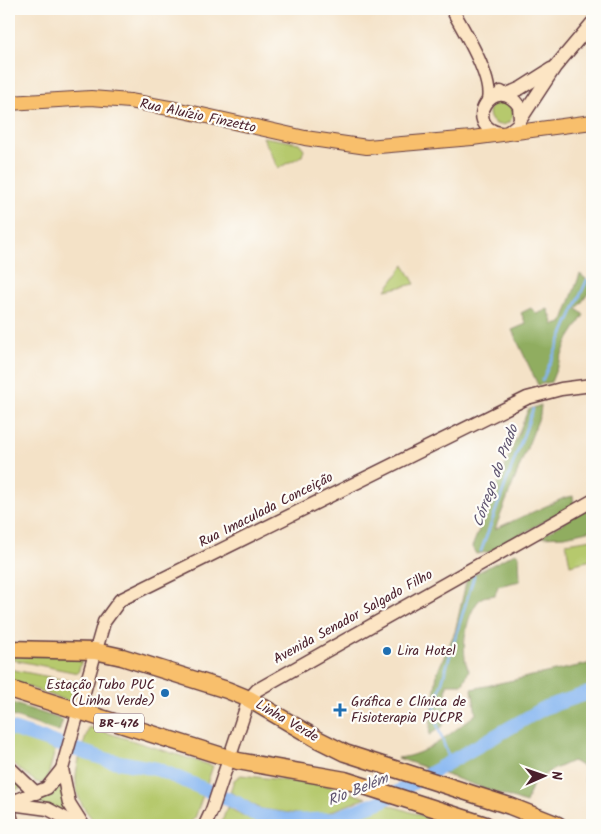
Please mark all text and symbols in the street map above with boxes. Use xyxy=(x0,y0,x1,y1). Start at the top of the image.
street label: Rua Aluízio Finzetto xyxy=(138,93,258,139)
water label: Córrego do Prado xyxy=(466,420,526,530)
street label: Rua Imaculada Conceição xyxy=(195,466,337,554)
street label: Avenida Senador Salgado Filho xyxy=(269,564,437,670)
place label: Lira Hotel xyxy=(397,640,456,662)
marker: Lira Hotel xyxy=(381,645,393,657)
place label: Estação Tubo PUC (Linha Verde) xyxy=(46,674,155,712)
marker: Estação Tubo PUC (Linha Verde) xyxy=(159,687,171,699)
place label: Gráfica e Clínica de Fisioterapia PUCPR xyxy=(351,691,467,729)
street label: Linha Verde xyxy=(251,694,323,748)
marker: Gráfica e Clínica de Fisioterapia PUCPR xyxy=(333,703,347,717)
road number: BR-476 xyxy=(94,714,144,732)
north arrow xyxy=(518,752,568,802)
water label: Rio Belém xyxy=(324,767,393,813)
text: N xyxy=(545,771,567,781)

